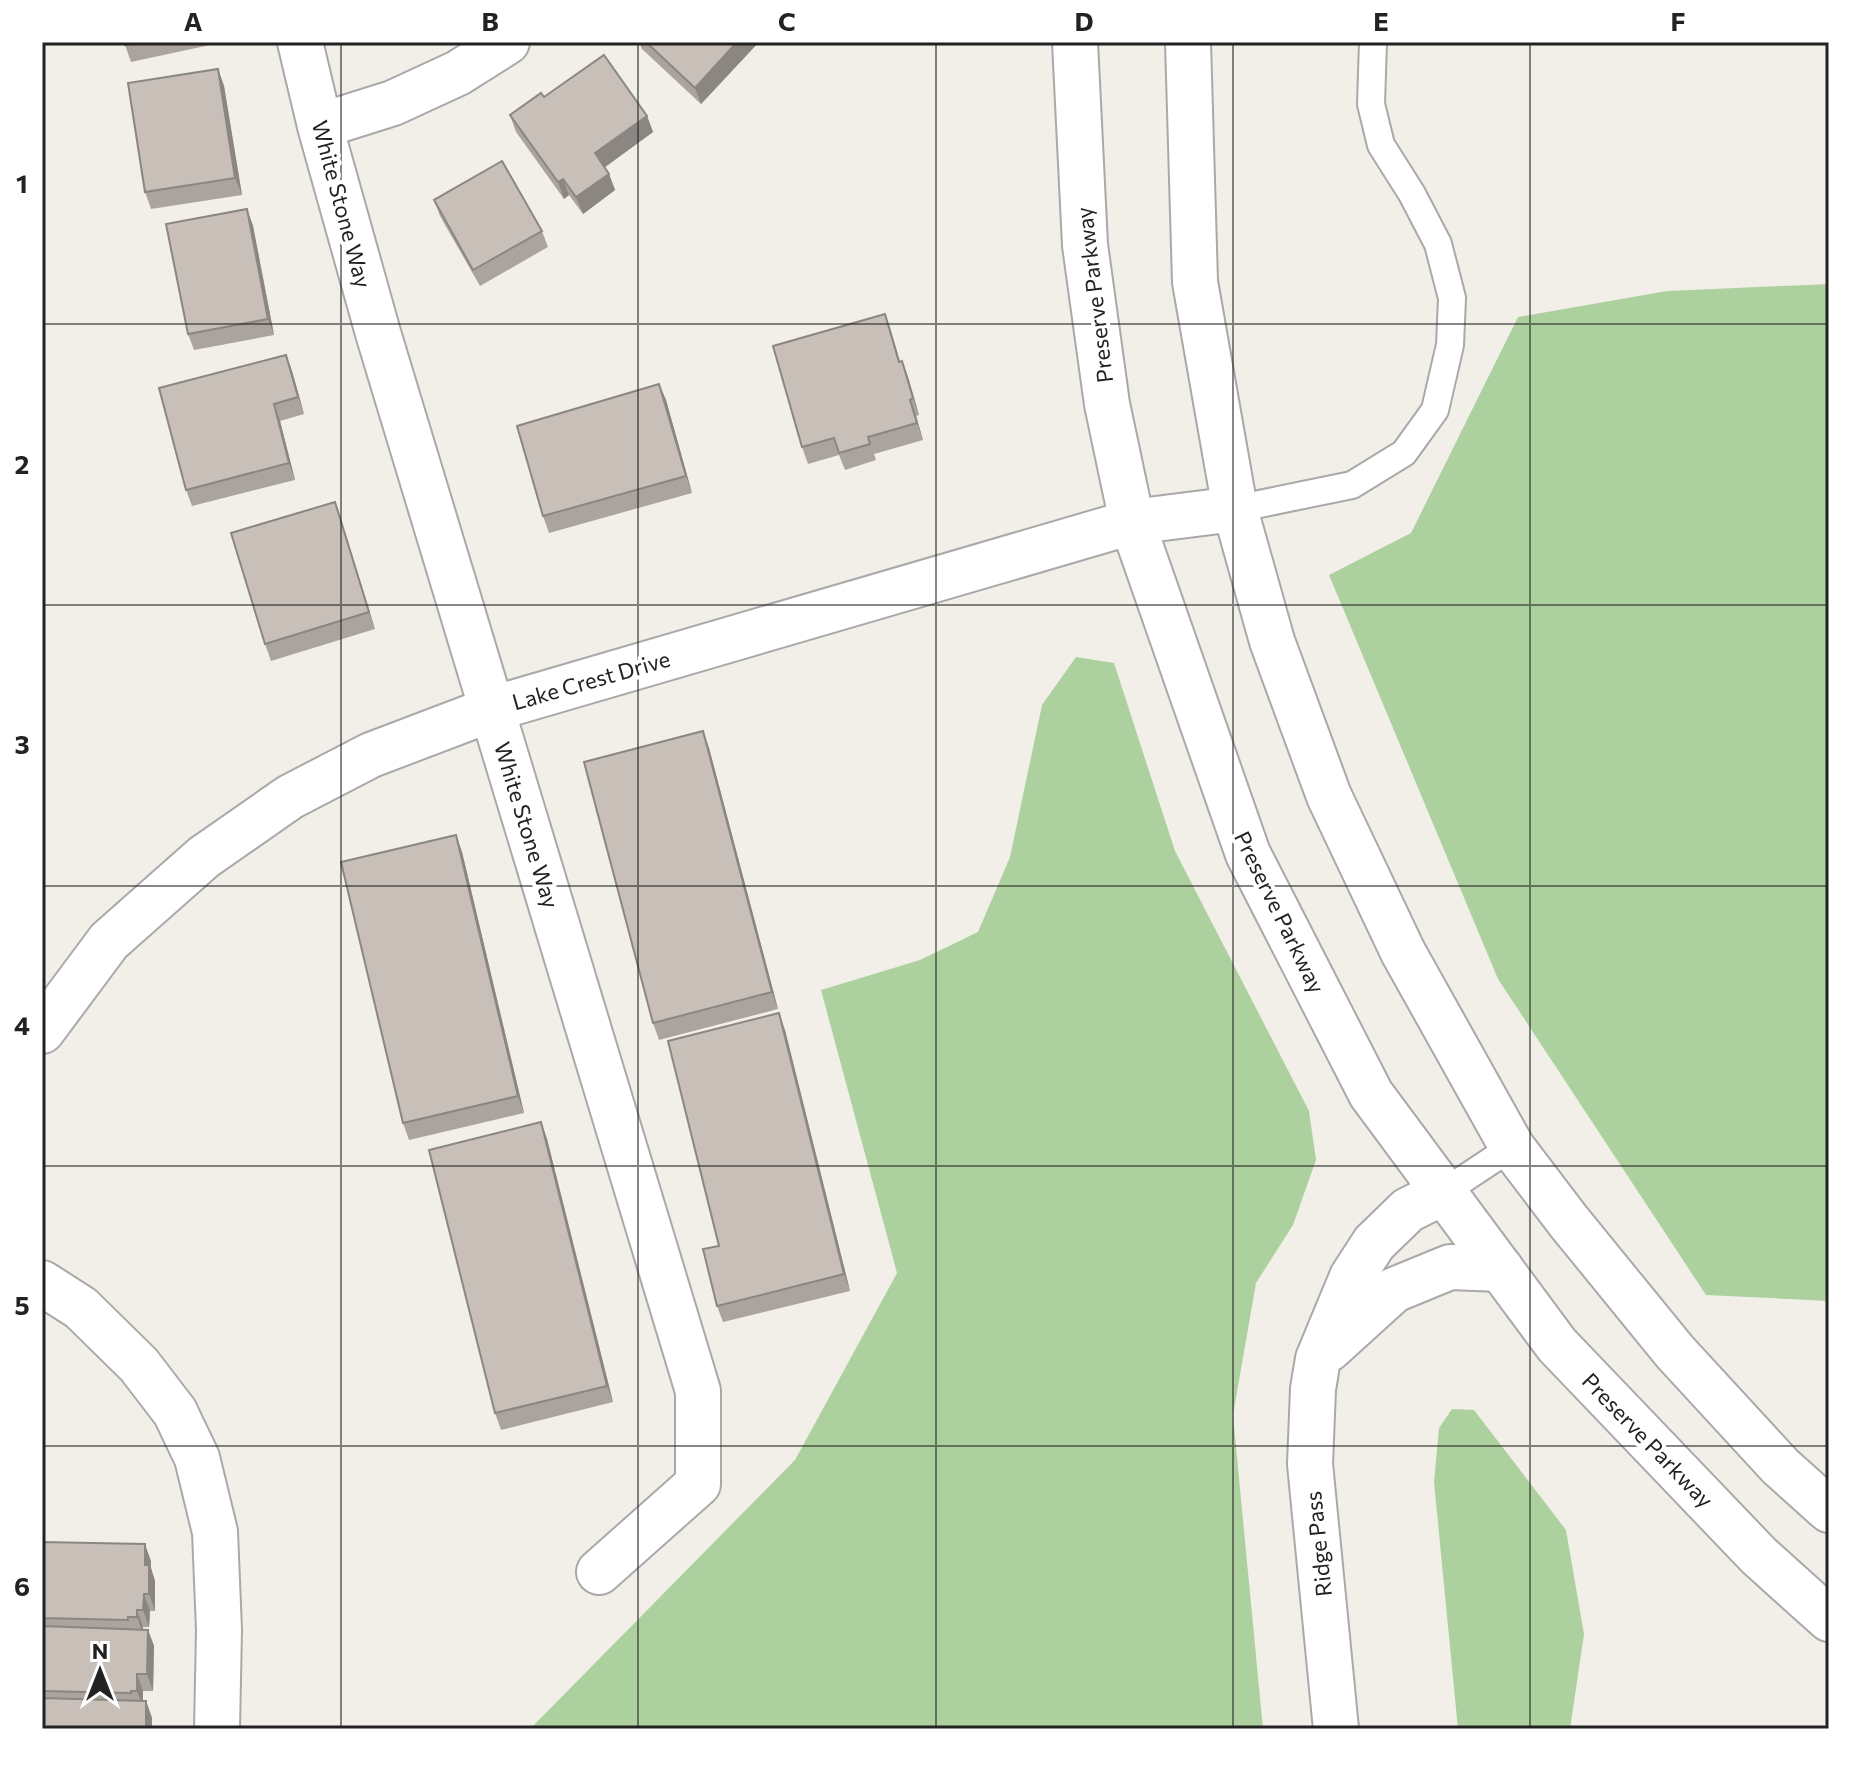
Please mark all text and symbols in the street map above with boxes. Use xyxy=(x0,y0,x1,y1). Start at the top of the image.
text: A xyxy=(184,5,203,36)
text: B xyxy=(481,5,499,36)
text: C xyxy=(778,5,796,36)
text: D xyxy=(1074,5,1094,36)
text: E xyxy=(1373,5,1389,36)
text: F xyxy=(1670,5,1686,36)
street label: White Stone Way xyxy=(307,117,377,291)
text: 1 xyxy=(16,167,28,198)
street label: Preserve Parkway xyxy=(1070,206,1118,384)
text: 2 xyxy=(15,448,29,479)
street label: Lake Crest Drive xyxy=(509,645,673,715)
text: 3 xyxy=(14,728,30,759)
street label: White Stone Way xyxy=(489,739,565,911)
street label: Preserve Parkway xyxy=(1229,827,1331,997)
text: 4 xyxy=(14,1009,30,1040)
text: 5 xyxy=(14,1289,30,1320)
street label: Preserve Parkway xyxy=(1577,1367,1719,1513)
street label: Ridge Pass xyxy=(1299,1490,1337,1598)
text: 6 xyxy=(14,1570,30,1601)
north arrow xyxy=(60,1631,140,1711)
text: N xyxy=(92,1637,108,1664)

